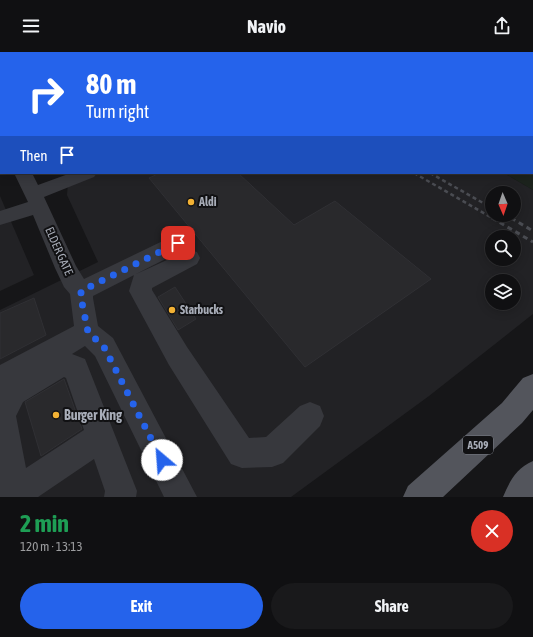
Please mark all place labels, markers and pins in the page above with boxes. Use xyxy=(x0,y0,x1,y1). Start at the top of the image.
place label: Aldi xyxy=(198,195,217,209)
marker: Aldi xyxy=(186,197,196,207)
pin xyxy=(161,226,195,260)
place label: Starbucks xyxy=(180,303,224,317)
marker: Starbucks xyxy=(167,305,177,315)
place label: Burger King xyxy=(64,407,123,423)
marker: Burger King xyxy=(51,410,61,420)

